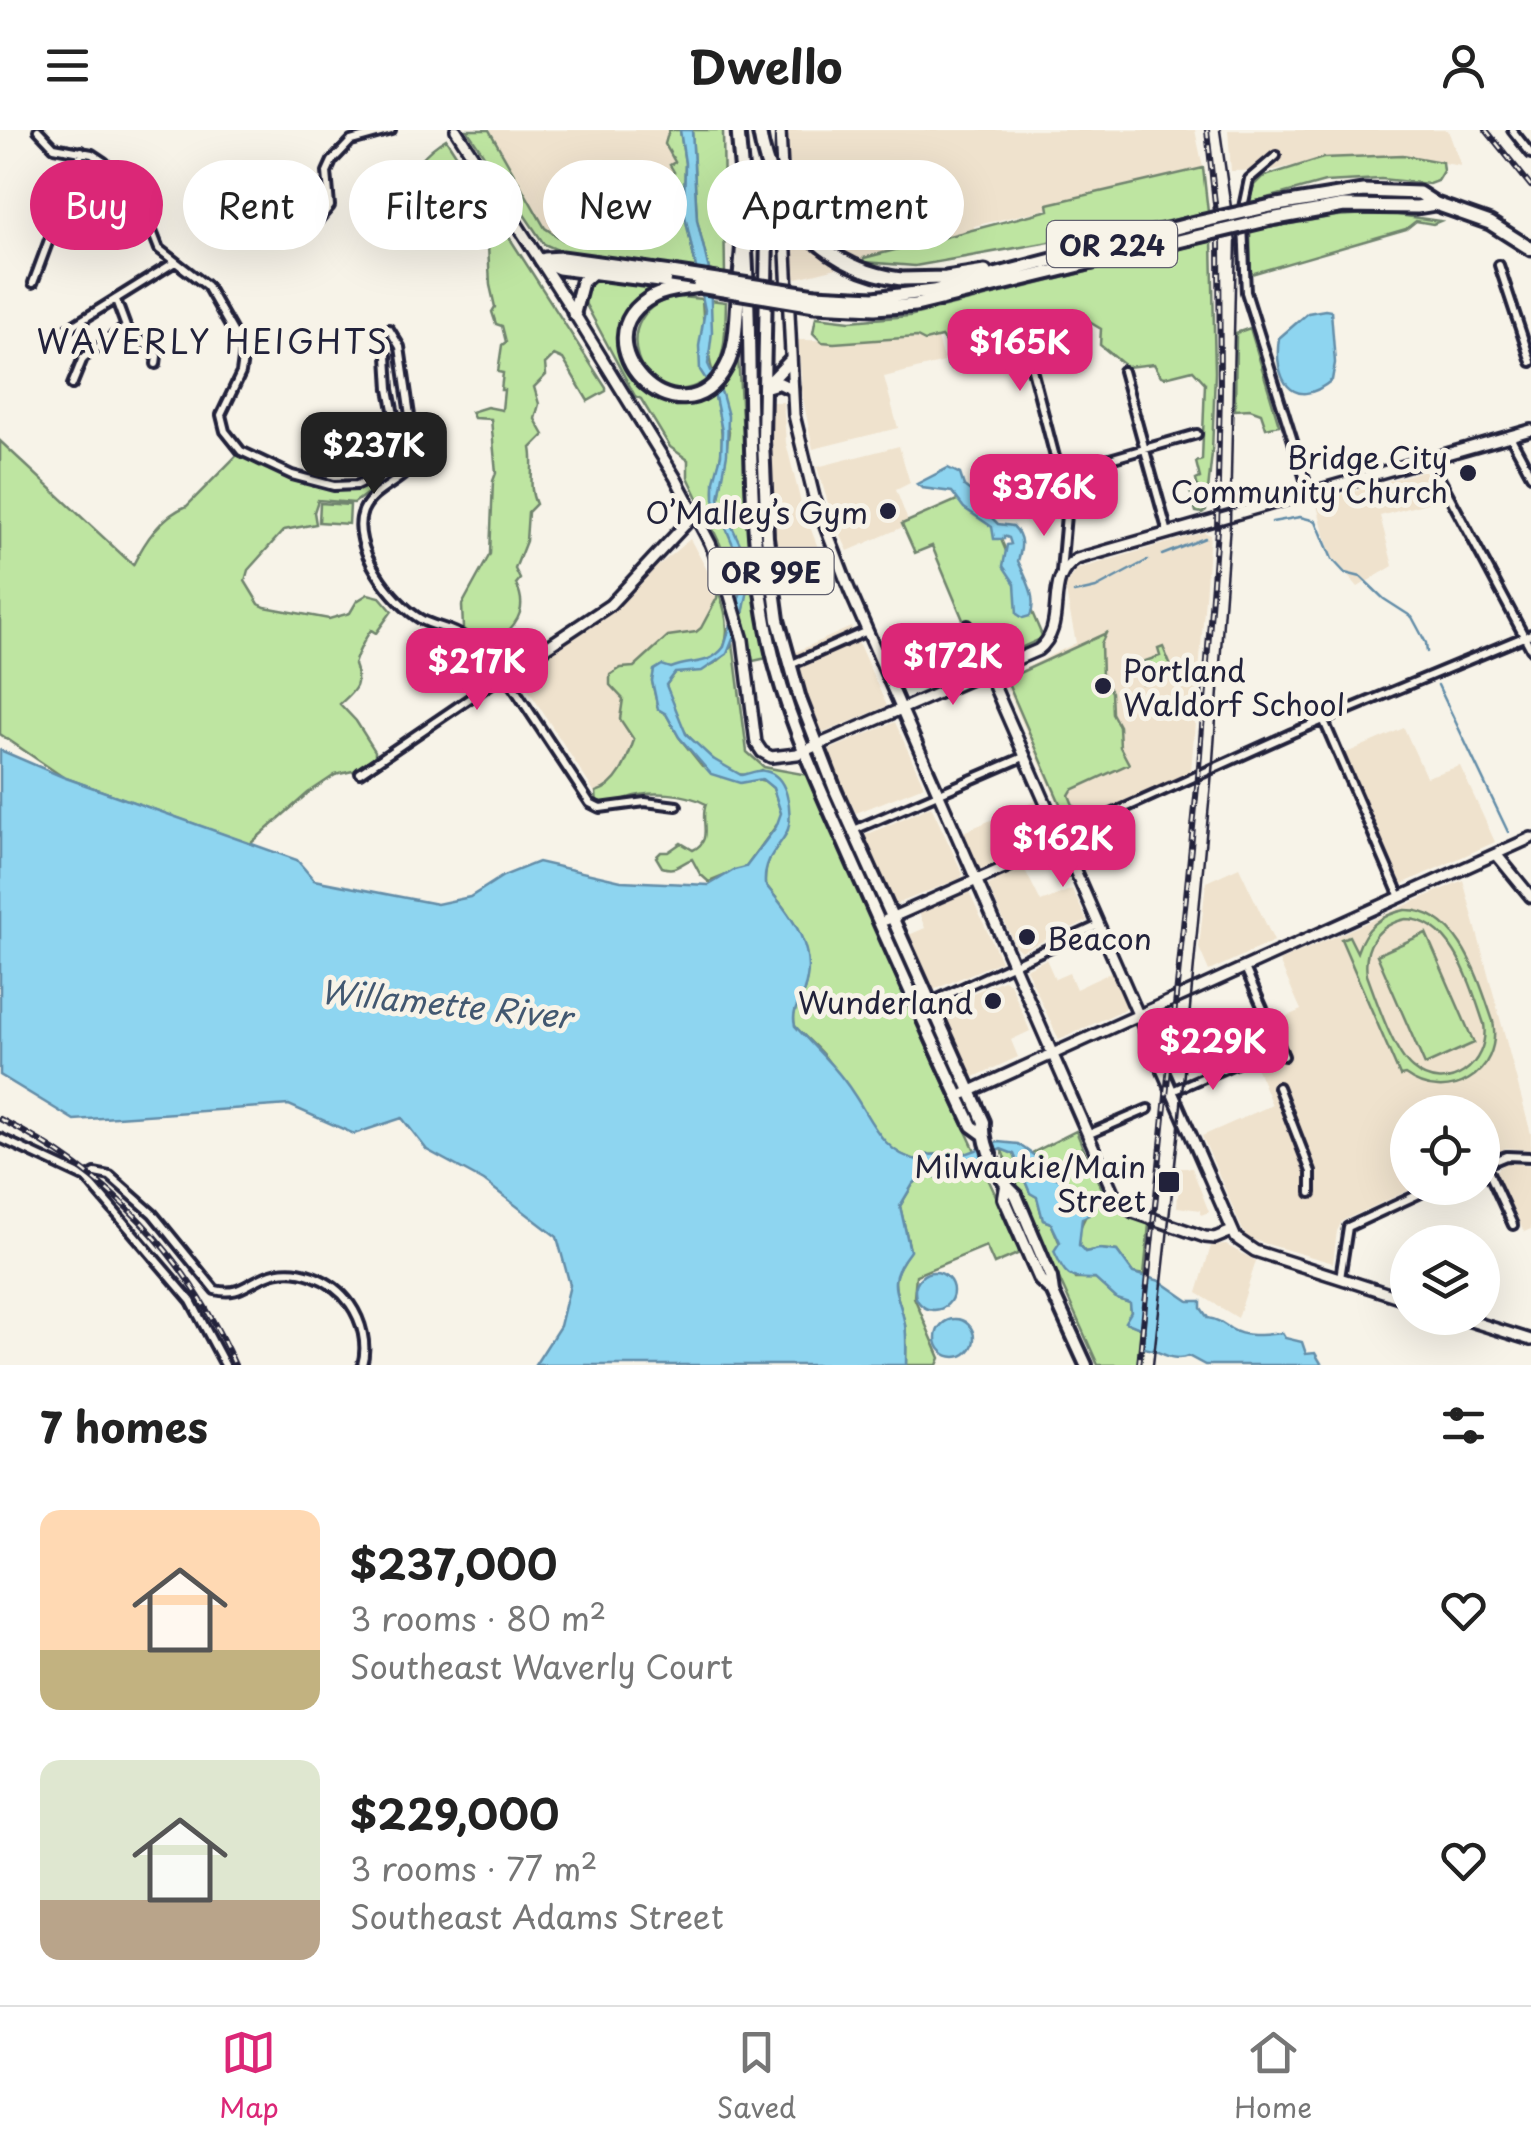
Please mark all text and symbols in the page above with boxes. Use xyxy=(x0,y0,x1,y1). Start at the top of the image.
text: Dwello xyxy=(689,31,842,99)
icon: menu xyxy=(40,38,95,93)
icon: person xyxy=(1436,38,1491,93)
chip: Buy xyxy=(30,160,163,250)
chip: Rent xyxy=(183,160,329,250)
chip: Filters xyxy=(349,160,523,250)
chip: New xyxy=(543,160,687,250)
chip: Apartment xyxy=(707,160,964,250)
road number: OR 224 xyxy=(1047,221,1177,267)
pin: $165K xyxy=(950,309,1090,394)
district label: WAVERLY HEIGHTS xyxy=(37,317,389,365)
text: $165K xyxy=(970,317,1070,365)
pin: $237K xyxy=(304,412,444,497)
text: $237K xyxy=(323,420,425,468)
place label: Bridge City Community Church xyxy=(1170,434,1448,513)
pin: $376K xyxy=(974,454,1114,539)
text: $376K xyxy=(992,462,1096,510)
marker: Bridge City Community Church xyxy=(1457,462,1479,484)
place label: O’Malley’s Gym xyxy=(645,489,868,534)
marker: O’Malley’s Gym xyxy=(877,500,899,522)
road number: OR 99E xyxy=(708,548,834,594)
pin: $172K xyxy=(883,623,1023,708)
pin: $217K xyxy=(407,628,547,713)
text: $172K xyxy=(903,631,1003,679)
text: $217K xyxy=(428,636,526,684)
place label: Portland Waldorf School xyxy=(1123,647,1345,726)
marker: Portland Waldorf School xyxy=(1092,675,1114,697)
pin: $162K xyxy=(993,805,1133,890)
text: $162K xyxy=(1012,813,1114,861)
place label: Beacon xyxy=(1047,915,1152,960)
marker: Beacon xyxy=(1016,926,1038,948)
water label: Willamette River xyxy=(318,966,579,1041)
place label: Wunderland xyxy=(798,979,973,1024)
marker: Wunderland xyxy=(982,990,1004,1012)
pin: $229K xyxy=(1143,1008,1283,1093)
text: $229K xyxy=(1160,1016,1266,1064)
map controls xyxy=(1390,1095,1500,1335)
button: locate xyxy=(1390,1095,1500,1205)
place label: Milwaukie/Main Street xyxy=(914,1143,1146,1222)
marker: Milwaukie/Main Street xyxy=(1156,1169,1182,1195)
button: layers xyxy=(1390,1225,1500,1335)
text: 7 homes xyxy=(40,1394,208,1457)
icon: filters xyxy=(1436,1398,1491,1453)
text: $237,000 xyxy=(350,1531,557,1594)
icon: home xyxy=(120,1550,240,1670)
icon: heart xyxy=(1436,1583,1491,1638)
text: 3 rooms · 80 m² xyxy=(350,1594,606,1642)
text: Southeast Waverly Court xyxy=(350,1642,733,1690)
text: $229,000 xyxy=(350,1781,559,1844)
icon: home xyxy=(120,1800,240,1920)
icon: heart xyxy=(1436,1833,1491,1888)
text: 3 rooms · 77 m² xyxy=(350,1844,598,1892)
text: Southeast Adams Street xyxy=(350,1892,724,1940)
tab: Map xyxy=(219,2025,279,2128)
tab: Saved xyxy=(717,2025,796,2128)
tab: Home xyxy=(1234,2025,1312,2128)

